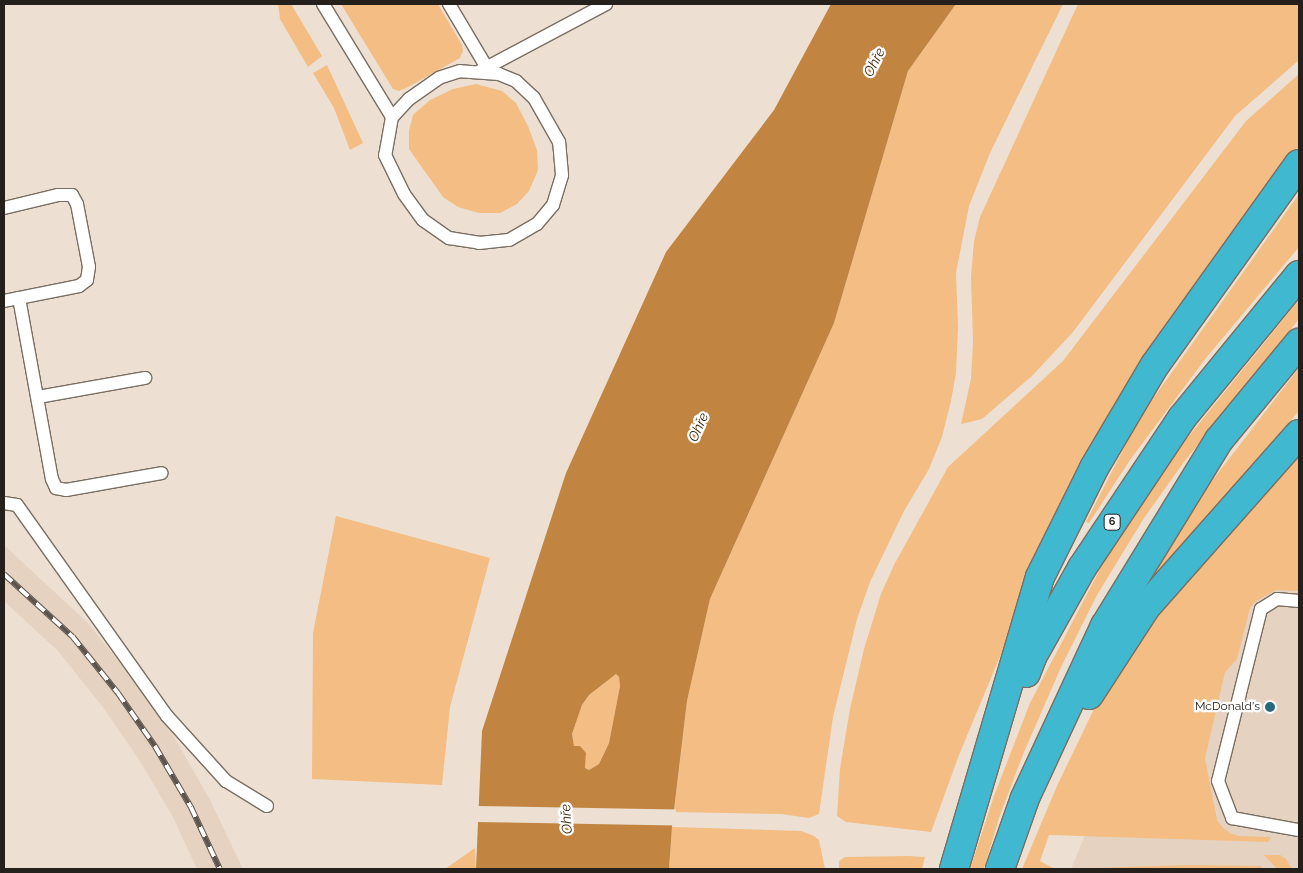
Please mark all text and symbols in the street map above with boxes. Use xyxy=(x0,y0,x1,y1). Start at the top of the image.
water label: Ohře xyxy=(860,45,888,79)
water label: Ohře xyxy=(684,410,712,444)
road number: 6 xyxy=(1103,514,1121,530)
place label: McDonald's xyxy=(1195,700,1260,714)
marker: McDonald's xyxy=(1264,701,1276,713)
water label: Ohře xyxy=(557,803,575,835)

